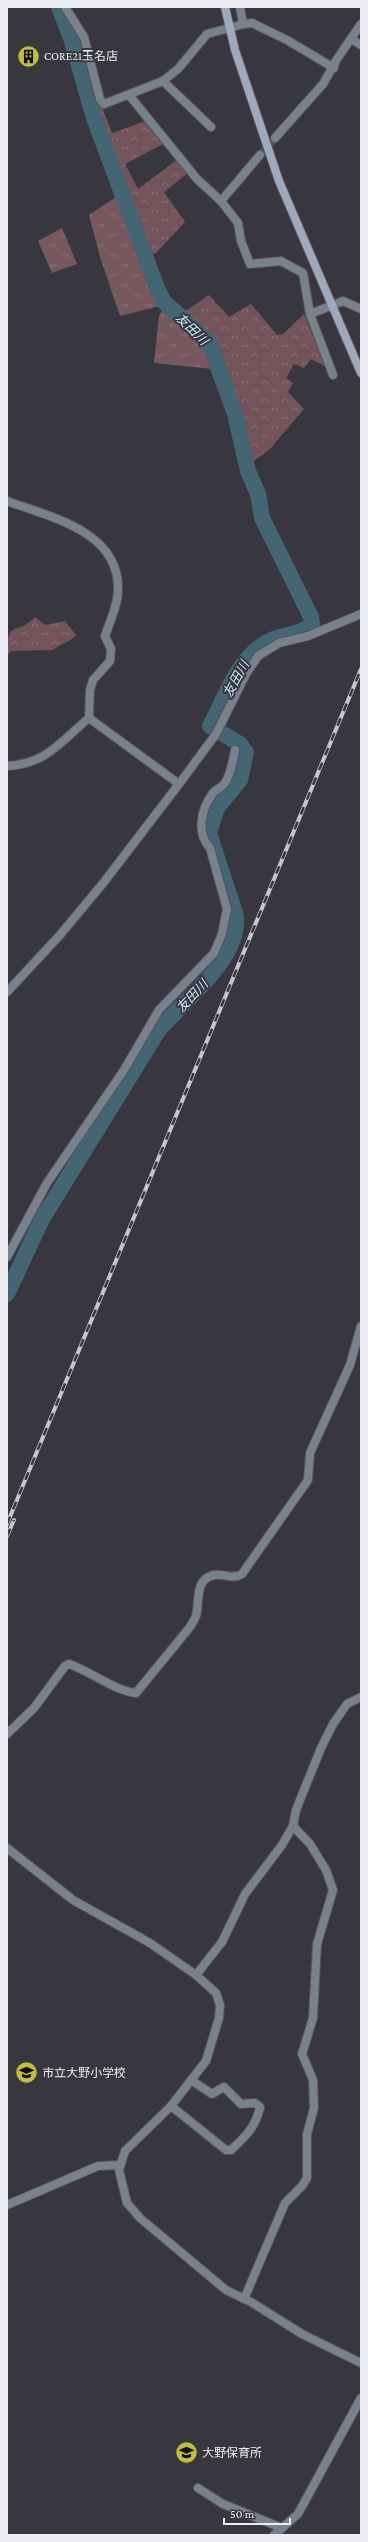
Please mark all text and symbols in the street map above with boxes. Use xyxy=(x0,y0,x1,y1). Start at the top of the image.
building icon: CORE21玉名店 xyxy=(15,43,41,69)
place label: CORE21玉名店 xyxy=(44,49,118,63)
water label: 友田川 xyxy=(173,310,213,350)
water label: 友田川 xyxy=(220,657,253,700)
water label: 友田川 xyxy=(173,975,212,1015)
school or university icon: 市立大野小学校 xyxy=(14,2060,40,2086)
place label: 市立大野小学校 xyxy=(42,2066,126,2080)
school or university icon: 大野保育所 xyxy=(173,2440,199,2466)
place label: 大野保育所 xyxy=(202,2446,262,2460)
scale bar xyxy=(224,2500,290,2526)
text: 50 m xyxy=(230,2507,255,2521)

